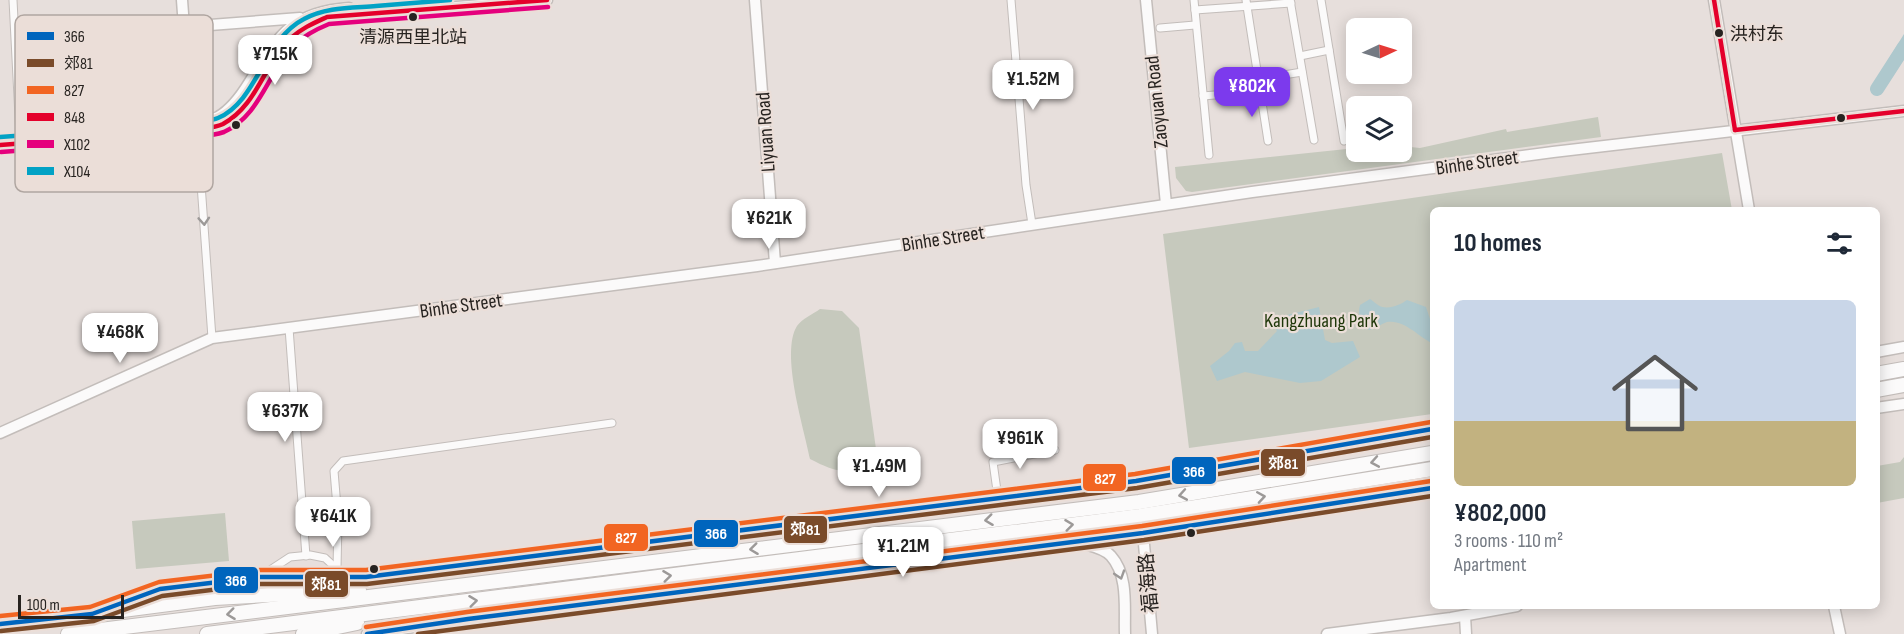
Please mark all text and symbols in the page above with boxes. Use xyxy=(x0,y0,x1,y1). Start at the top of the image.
marker: 清源西里北站 xyxy=(407,11,419,23)
legend xyxy=(15,15,213,192)
north arrow xyxy=(1346,18,1412,84)
map controls xyxy=(1346,18,1412,162)
place label: 洪村东 xyxy=(1730,24,1784,45)
place label: 清源西里北站 xyxy=(359,27,467,48)
marker: 洪村东 xyxy=(1713,27,1725,39)
text: 366 xyxy=(64,28,85,47)
pin: ¥715K xyxy=(233,35,317,86)
text: ¥715K xyxy=(252,42,298,66)
text: 郊81 xyxy=(64,55,93,74)
street label: Zaoyuan Road xyxy=(1140,55,1174,149)
pin: ¥1.52M xyxy=(984,60,1082,111)
text: ¥1.52M xyxy=(1006,67,1060,91)
pin: ¥802K xyxy=(1210,67,1294,118)
text: ¥802K xyxy=(1228,74,1276,98)
text: 827 xyxy=(64,82,85,101)
street label: Liyuan Road xyxy=(751,91,781,173)
button: layers xyxy=(1346,96,1412,162)
text: 848 xyxy=(64,109,85,128)
unlabelled marker xyxy=(1835,112,1847,124)
unlabelled marker xyxy=(230,119,242,131)
text: X102 xyxy=(63,136,90,155)
street label: Binhe Street xyxy=(1434,145,1520,181)
text: X104 xyxy=(63,163,90,182)
pin: ¥621K xyxy=(727,199,811,250)
text: ¥621K xyxy=(746,206,792,230)
one-way arrow xyxy=(197,217,210,226)
street label: Binhe Street xyxy=(900,221,986,257)
icon: filters xyxy=(1823,227,1856,260)
text: 10 homes xyxy=(1454,228,1542,259)
street label: Binhe Street xyxy=(418,288,504,324)
park label: Kangzhuang Park xyxy=(1264,309,1378,333)
pin: ¥468K xyxy=(78,313,162,364)
text: ¥468K xyxy=(96,320,144,344)
icon: home xyxy=(1601,339,1709,447)
pin: ¥637K xyxy=(243,392,327,443)
text: ¥637K xyxy=(261,399,309,423)
pin: ¥961K xyxy=(978,419,1062,470)
text: ¥961K xyxy=(996,426,1044,450)
pin: ¥1.49M xyxy=(830,447,928,498)
line badge: 郊81 xyxy=(1260,448,1306,477)
text: ¥1.49M xyxy=(852,454,906,478)
text: 郊81 xyxy=(1268,455,1299,474)
line badge: 366 xyxy=(1171,456,1217,485)
one-way arrow xyxy=(1370,456,1379,468)
line badge: 827 xyxy=(1082,463,1127,492)
text: 366 xyxy=(1183,463,1205,482)
text: 827 xyxy=(1094,470,1116,489)
one-way arrow xyxy=(1178,488,1187,500)
one-way arrow xyxy=(1257,491,1266,503)
pin: ¥641K xyxy=(291,497,375,548)
text: ¥802,000 xyxy=(1454,498,1546,529)
text: ¥641K xyxy=(309,504,357,528)
one-way arrow xyxy=(985,514,994,526)
line badge: 郊81 xyxy=(783,515,828,544)
line badge: 366 xyxy=(693,519,739,548)
one-way arrow xyxy=(1064,520,1073,532)
text: 郊81 xyxy=(790,521,821,540)
line badge: 827 xyxy=(603,523,649,552)
text: 366 xyxy=(705,525,727,544)
pin: ¥1.21M xyxy=(854,527,952,578)
unlabelled marker xyxy=(1185,527,1197,539)
text: 827 xyxy=(615,529,637,548)
text: 3 rooms · 110 m² xyxy=(1454,529,1563,553)
text: ¥1.21M xyxy=(877,534,929,558)
one-way arrow xyxy=(749,543,759,555)
street label: 福海路 xyxy=(1134,552,1164,614)
text: Apartment xyxy=(1454,553,1527,577)
unlabelled marker xyxy=(368,563,380,575)
line badge: 366 xyxy=(213,566,259,594)
line badge: 郊81 xyxy=(304,570,349,598)
one-way arrow xyxy=(1113,570,1125,580)
one-way arrow xyxy=(662,571,671,583)
text: 366 xyxy=(225,572,247,591)
text: 郊81 xyxy=(311,576,342,595)
scale bar xyxy=(18,592,124,620)
one-way arrow xyxy=(469,595,478,608)
text: 100 m xyxy=(27,596,60,615)
one-way arrow xyxy=(226,607,235,619)

